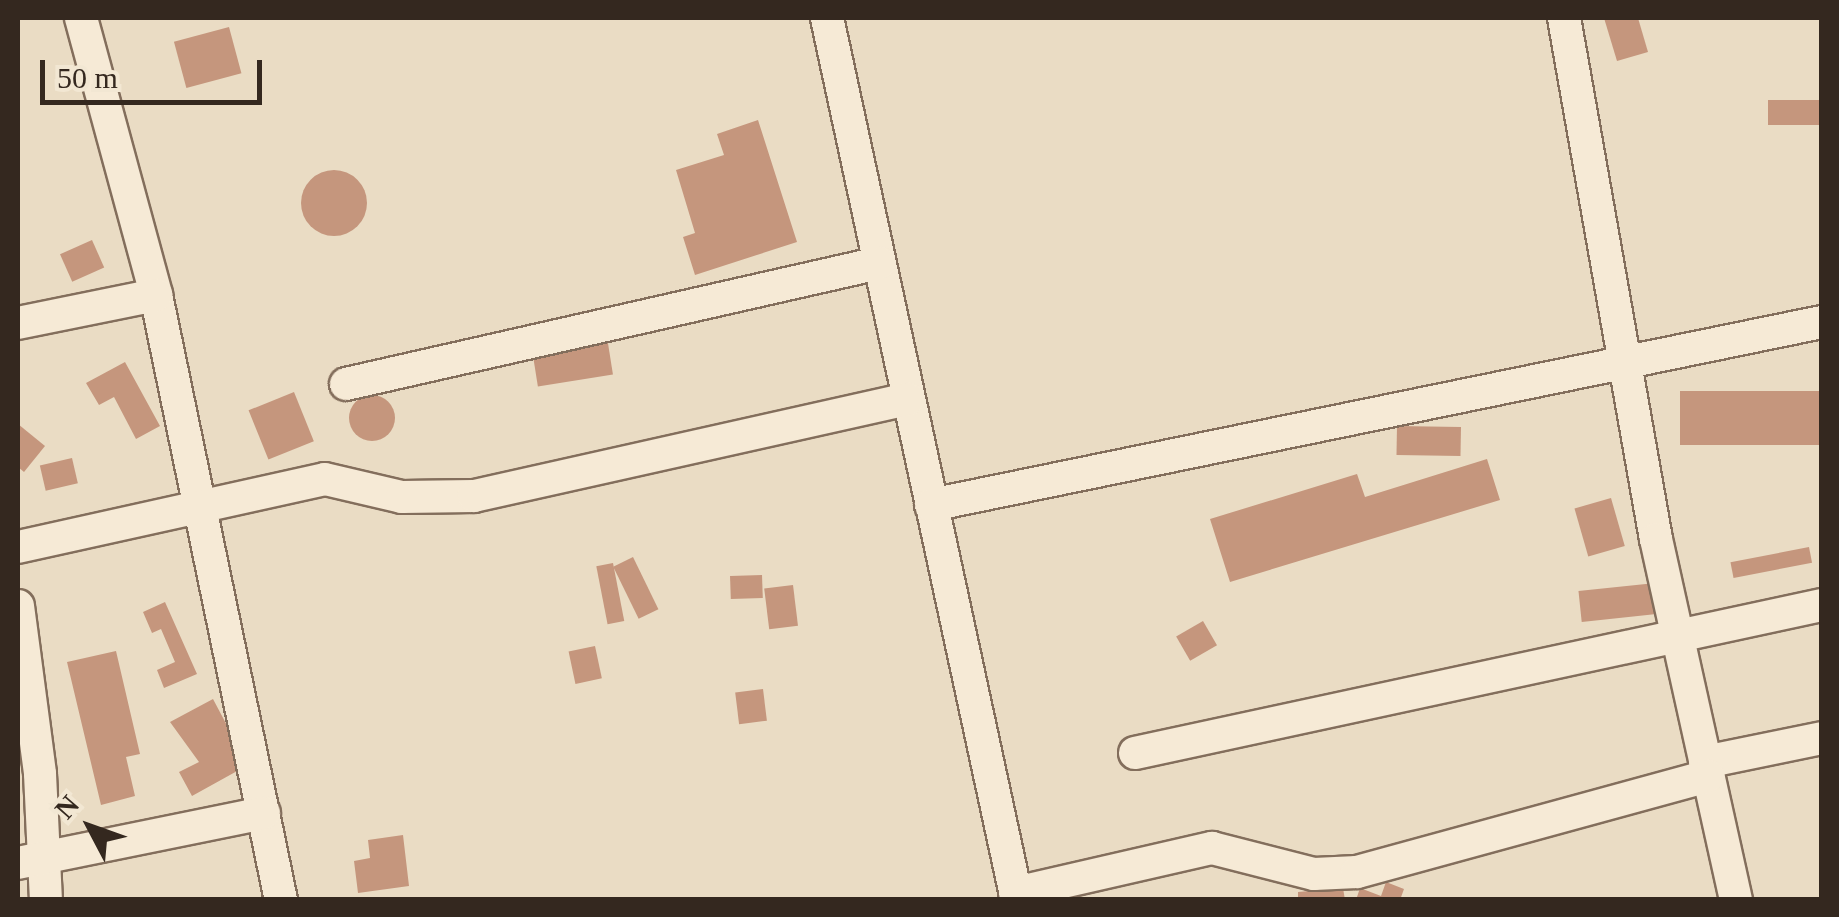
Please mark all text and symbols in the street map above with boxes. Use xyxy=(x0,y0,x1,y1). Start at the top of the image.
scale bar xyxy=(45,40,268,102)
text: 50 m xyxy=(57,61,118,94)
north arrow xyxy=(40,777,140,877)
text: N xyxy=(49,789,85,825)

